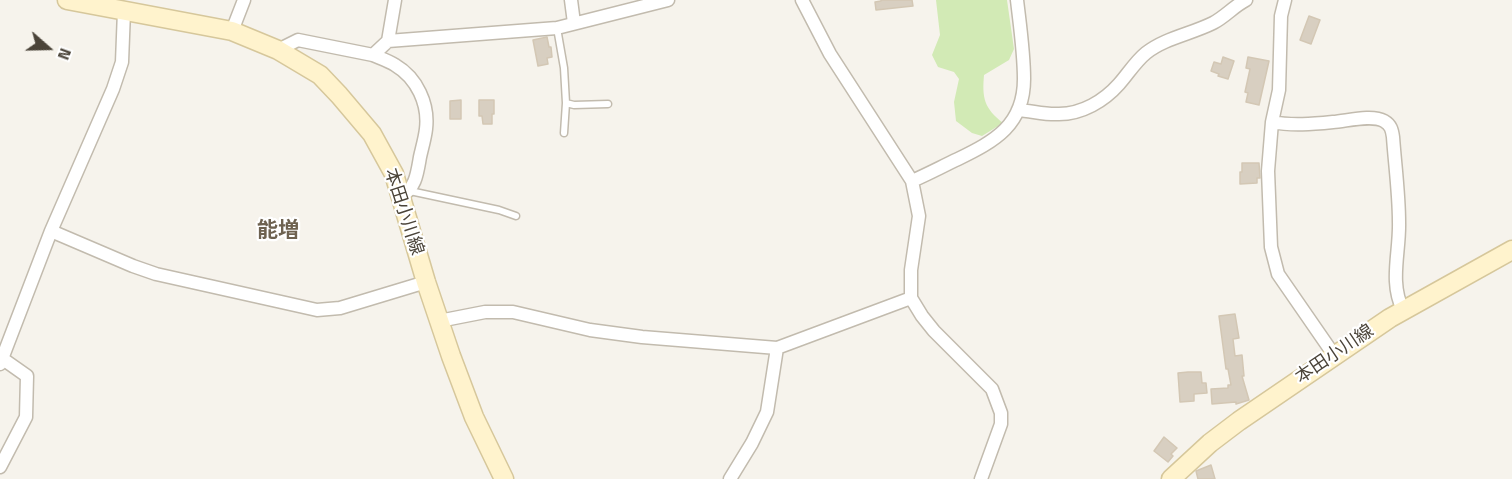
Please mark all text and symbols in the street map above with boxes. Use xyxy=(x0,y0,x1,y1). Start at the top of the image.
north arrow xyxy=(18,18,78,78)
text: N xyxy=(52,45,78,63)
street label: 本田小川線 xyxy=(379,166,427,258)
district label: 能増 xyxy=(257,219,299,245)
street label: 本田小川線 xyxy=(1292,321,1378,389)

